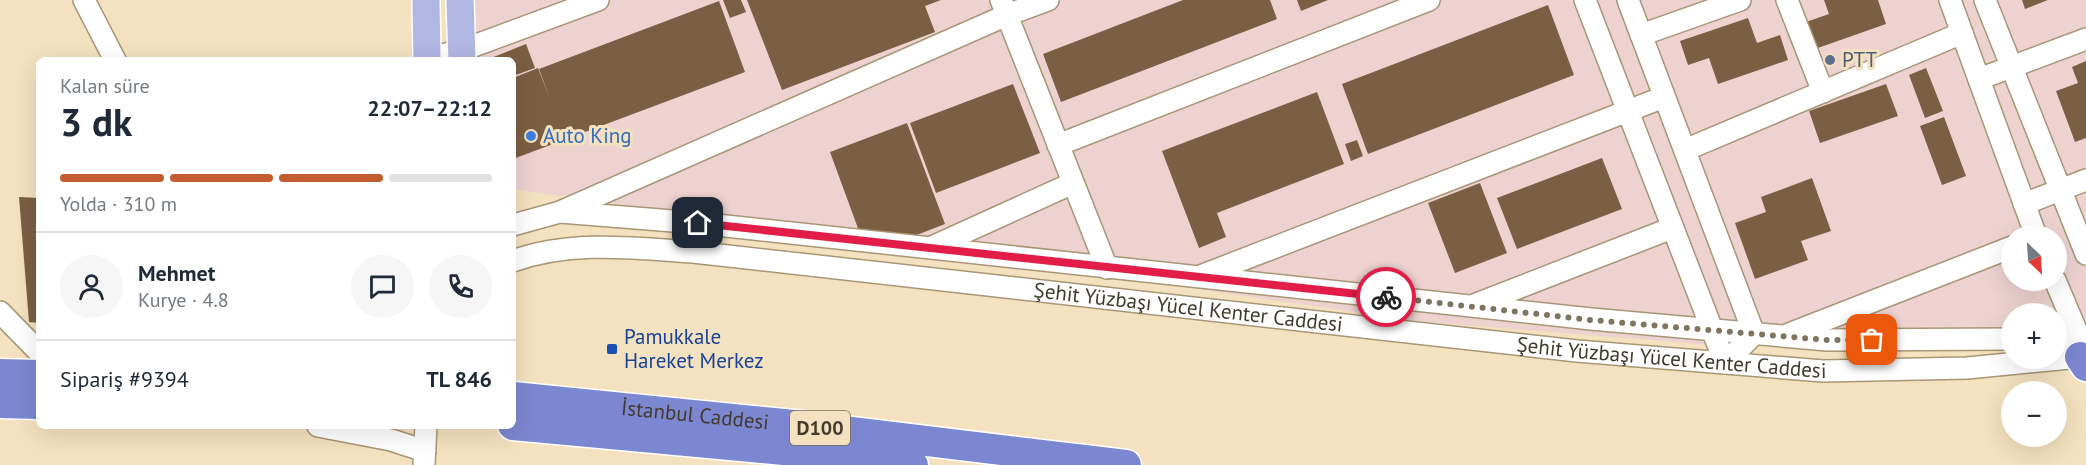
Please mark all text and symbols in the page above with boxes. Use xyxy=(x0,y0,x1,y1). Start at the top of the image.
place label: PTT xyxy=(1842,46,1877,73)
marker: PTT xyxy=(1823,53,1837,67)
text: Kalan süre xyxy=(60,73,150,99)
text: 22:07–22:12 xyxy=(367,94,492,122)
text: 3 dk xyxy=(60,96,132,147)
place label: Auto King xyxy=(543,122,632,149)
marker: Auto King xyxy=(524,129,538,143)
text: Yolda · 310 m xyxy=(60,191,177,217)
pin xyxy=(672,197,723,248)
icon: home xyxy=(681,206,714,239)
north arrow xyxy=(2001,225,2067,291)
map controls xyxy=(2001,225,2067,447)
button: person xyxy=(60,255,123,318)
button: chat xyxy=(351,255,414,318)
button: phone xyxy=(429,255,492,318)
text: Mehmet xyxy=(138,259,215,287)
courier xyxy=(1356,267,1416,327)
street label: Şehit Yüzbaşı Yücel Kenter Caddesi xyxy=(1032,276,1344,338)
icon: bike xyxy=(1370,281,1403,314)
text: Kurye · 4.8 xyxy=(138,287,229,313)
button: + xyxy=(2001,303,2067,369)
pin xyxy=(1846,314,1897,365)
place label: Pamukkale Hareket Merkez xyxy=(624,323,764,374)
icon: bag xyxy=(1855,323,1888,356)
street label: Şehit Yüzbaşı Yücel Kenter Caddesi xyxy=(1515,330,1827,384)
marker: Pamukkale Hareket Merkez xyxy=(605,342,619,356)
text: Sipariş #9394 xyxy=(60,365,189,393)
text: TL 846 xyxy=(426,365,492,393)
button: − xyxy=(2001,381,2067,447)
street label: İstanbul Caddesi xyxy=(620,394,770,435)
road number: D100 xyxy=(790,411,850,445)

